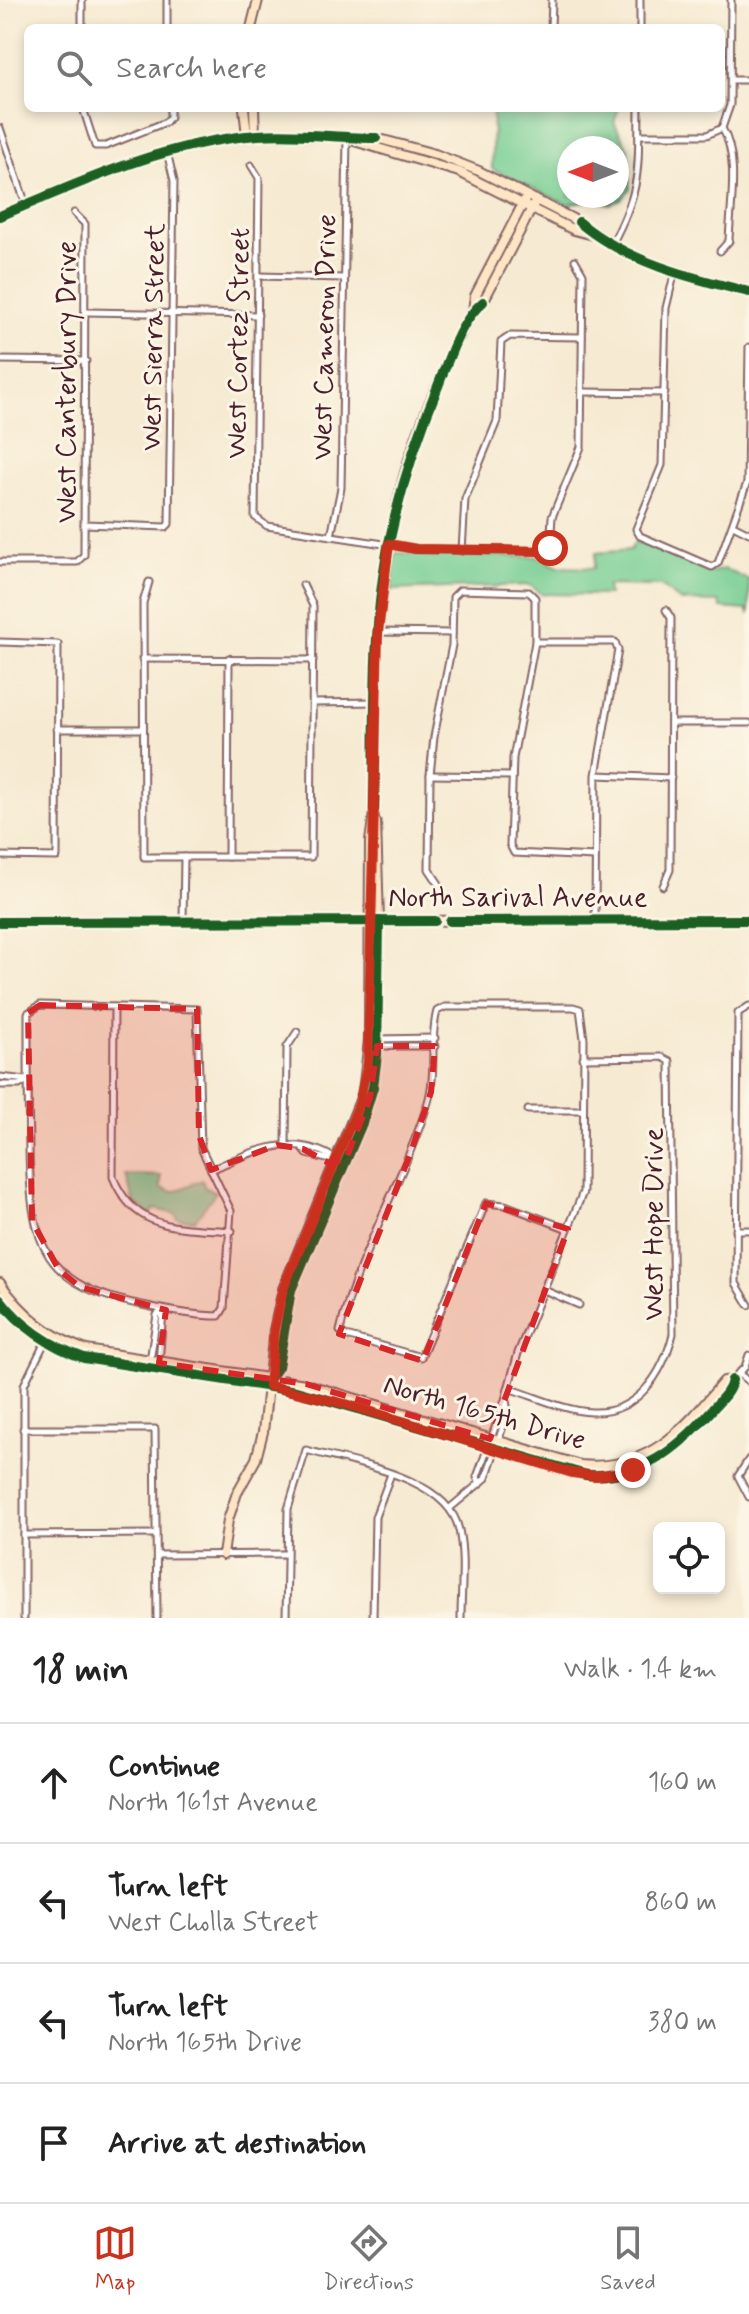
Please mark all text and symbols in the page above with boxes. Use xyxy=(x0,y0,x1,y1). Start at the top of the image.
search box xyxy=(24,24,725,112)
icon: search xyxy=(52,46,96,90)
text: Search here xyxy=(116,49,267,88)
north arrow xyxy=(557,136,629,208)
street label: West Cameron Drive xyxy=(305,214,346,461)
street label: West Sierra Street xyxy=(134,222,175,451)
street label: West Cortez Street xyxy=(219,227,260,459)
street label: West Canterbury Drive xyxy=(49,241,86,523)
route start xyxy=(532,530,568,566)
street label: North Sarival Avenue xyxy=(388,880,648,917)
street label: West Hope Drive xyxy=(636,1128,673,1320)
street label: North 165th Drive xyxy=(379,1367,590,1460)
route end xyxy=(615,1452,651,1488)
map controls xyxy=(653,1522,725,1594)
button: locate xyxy=(653,1522,725,1594)
text: 18 min xyxy=(32,1648,129,1693)
text: Walk · 1.4 km xyxy=(564,1653,717,1687)
text: Continue xyxy=(108,1747,220,1786)
icon: ahead xyxy=(32,1761,76,1805)
text: 160 m xyxy=(648,1766,717,1800)
text: North 161st Avenue xyxy=(108,1786,318,1820)
text: Turn left xyxy=(108,1867,228,1906)
icon: left xyxy=(32,1881,76,1925)
text: 860 m xyxy=(645,1886,717,1920)
text: West Cholla Street xyxy=(108,1906,319,1940)
text: Turn left xyxy=(108,1987,228,2026)
icon: left xyxy=(32,2001,76,2045)
text: 380 m xyxy=(648,2006,717,2040)
text: North 165th Drive xyxy=(108,2026,302,2060)
icon: arrive xyxy=(32,2121,76,2165)
text: Arrive at destination xyxy=(108,2124,366,2163)
tab: Map xyxy=(93,2221,137,2297)
tab: Directions xyxy=(323,2221,414,2297)
tab: Saved xyxy=(600,2221,656,2297)

